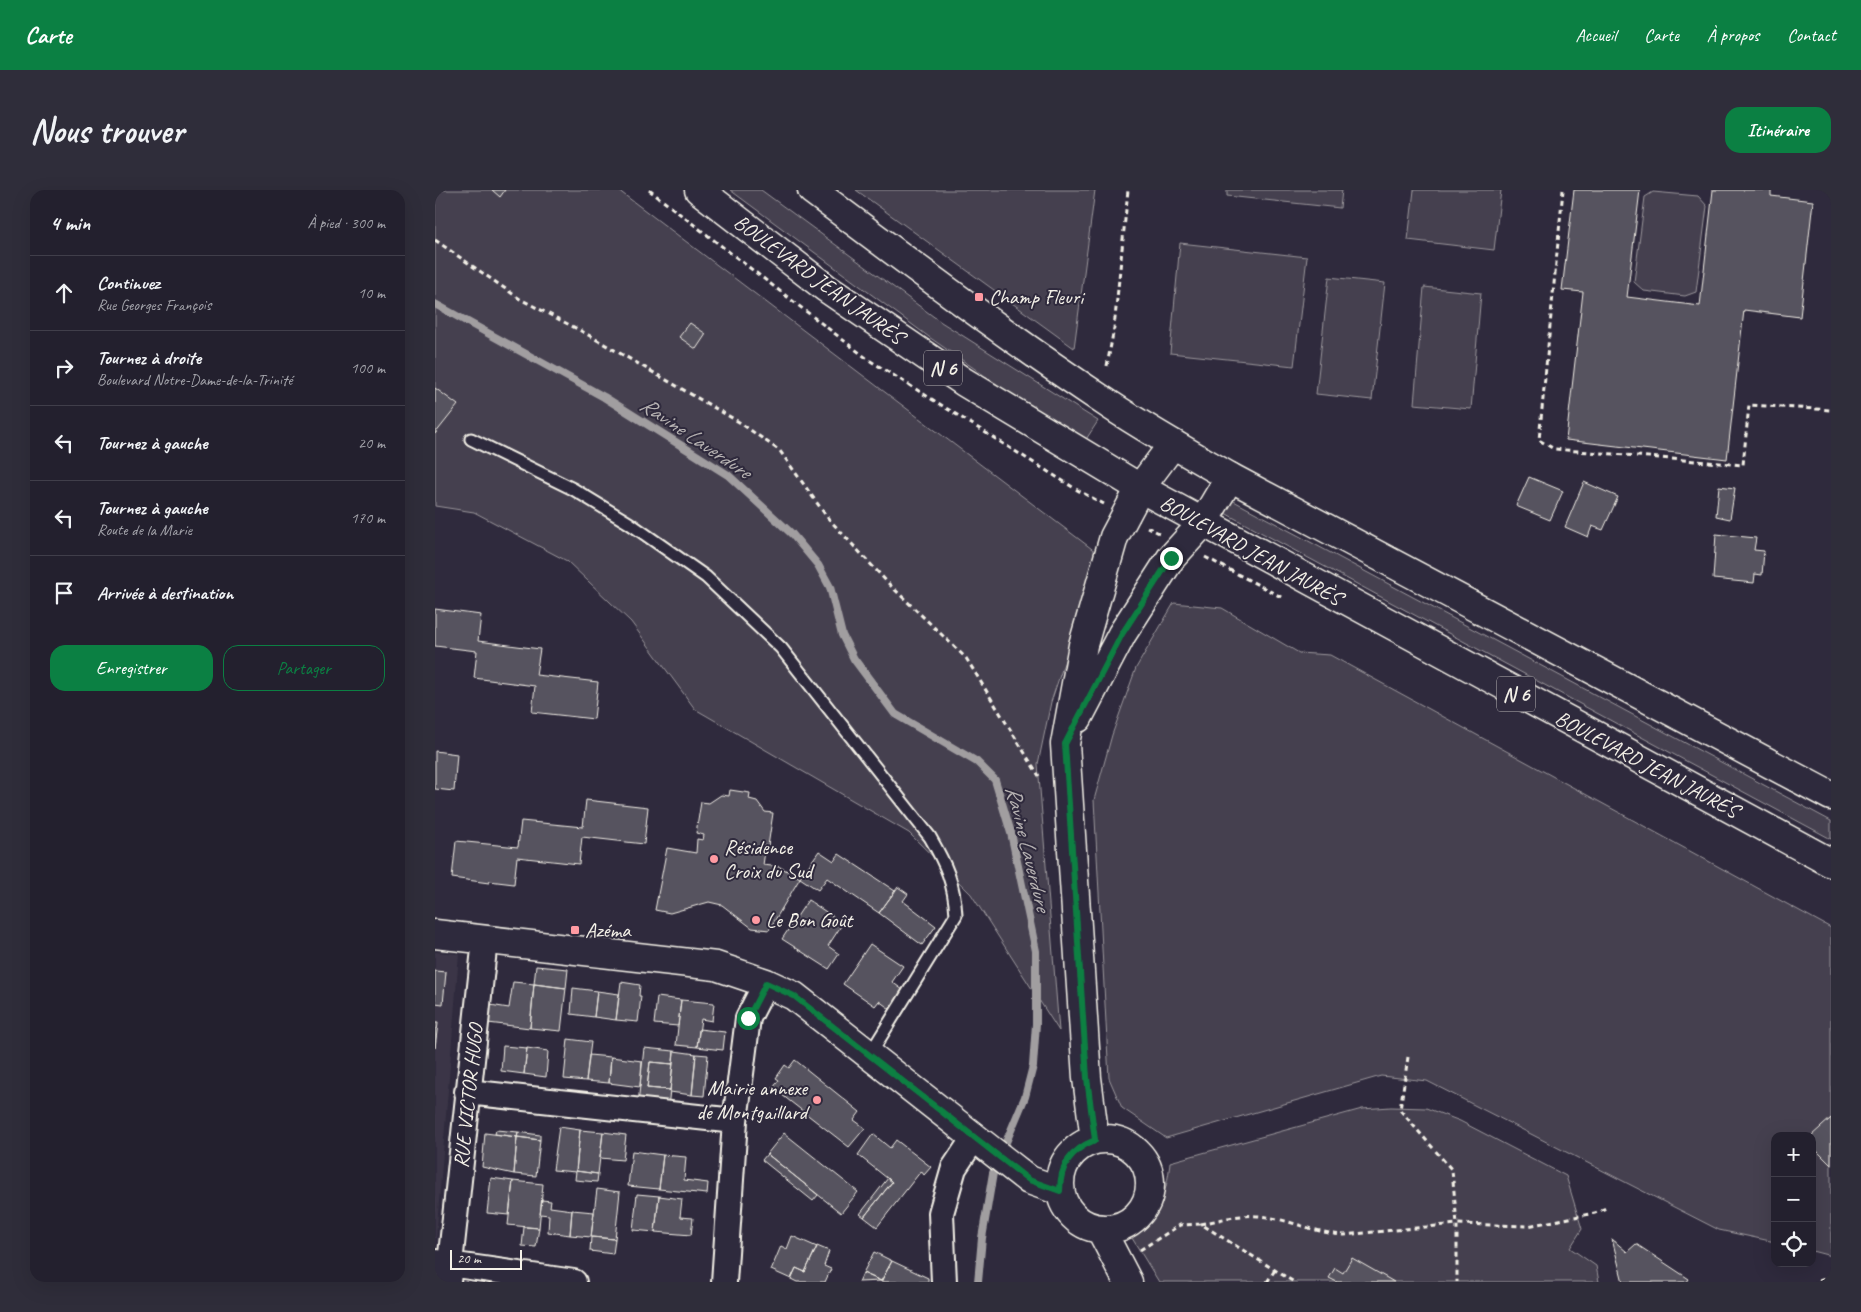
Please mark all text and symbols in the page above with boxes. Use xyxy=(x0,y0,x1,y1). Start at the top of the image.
text: Carte xyxy=(25,20,72,50)
text: Accueil xyxy=(1576,24,1616,46)
text: Carte xyxy=(1644,24,1679,46)
text: À propos xyxy=(1707,24,1759,46)
text: Contact xyxy=(1787,24,1836,46)
button: Itinéraire xyxy=(1725,107,1831,153)
text: Nous trouver xyxy=(30,108,184,153)
street label: BOULEVARD JEAN JAURÈS xyxy=(729,209,912,352)
text: 4 min xyxy=(50,210,90,236)
text: À pied · 300 m xyxy=(307,213,385,233)
text: Continuez xyxy=(97,271,160,295)
icon: ahead xyxy=(50,279,78,307)
text: 10 m xyxy=(358,283,385,303)
place label: Champ Fleuri xyxy=(989,284,1086,310)
marker: Champ Fleuri xyxy=(973,291,985,303)
text: Rue Georges François xyxy=(97,295,211,315)
text: Tournez à droite xyxy=(97,346,201,370)
road number: N 6 xyxy=(924,350,962,386)
icon: right xyxy=(50,354,78,382)
text: 100 m xyxy=(351,358,385,378)
text: Boulevard Notre-Dame-de-la-Trinité xyxy=(97,370,293,390)
water label: Ravine Laverdure xyxy=(635,391,759,487)
icon: left xyxy=(50,429,78,457)
text: Tournez à gauche xyxy=(97,431,208,455)
text: 20 m xyxy=(358,433,385,453)
street label: BOULEVARD JEAN JAURÈS xyxy=(1156,489,1350,613)
text: Tournez à gauche xyxy=(97,496,208,520)
icon: left xyxy=(50,504,78,532)
text: 170 m xyxy=(351,508,385,528)
text: Route de la Marie xyxy=(97,520,192,540)
route end xyxy=(1160,547,1183,570)
icon: arrive xyxy=(50,579,78,607)
text: Arrivée à destination xyxy=(97,581,233,605)
button: Enregistrer xyxy=(50,645,213,691)
button: Partager xyxy=(223,645,385,691)
road number: N 6 xyxy=(1497,676,1535,712)
street label: BOULEVARD JEAN JAURÈS xyxy=(1551,705,1746,825)
water label: Ravine Laverdure xyxy=(999,783,1058,917)
place label: Résidence Croix du Sud xyxy=(724,834,816,884)
marker: Résidence Croix du Sud xyxy=(708,853,720,865)
place label: Le Bon Goût xyxy=(766,907,854,933)
marker: Le Bon Goût xyxy=(750,914,762,926)
place label: Azéma xyxy=(585,917,632,943)
marker: Azéma xyxy=(569,924,581,936)
route start xyxy=(737,1007,760,1030)
street label: RUE VICTOR HUGO xyxy=(448,1020,489,1169)
place label: Mairie annexe de Montgaillard xyxy=(697,1075,811,1125)
marker: Mairie annexe de Montgaillard xyxy=(811,1094,823,1106)
map controls xyxy=(1771,1132,1816,1267)
button: + xyxy=(1771,1132,1816,1177)
button: − xyxy=(1771,1177,1816,1222)
button: locate xyxy=(1771,1222,1816,1267)
scale bar xyxy=(450,1247,523,1270)
text: 20 m xyxy=(457,1250,481,1267)

